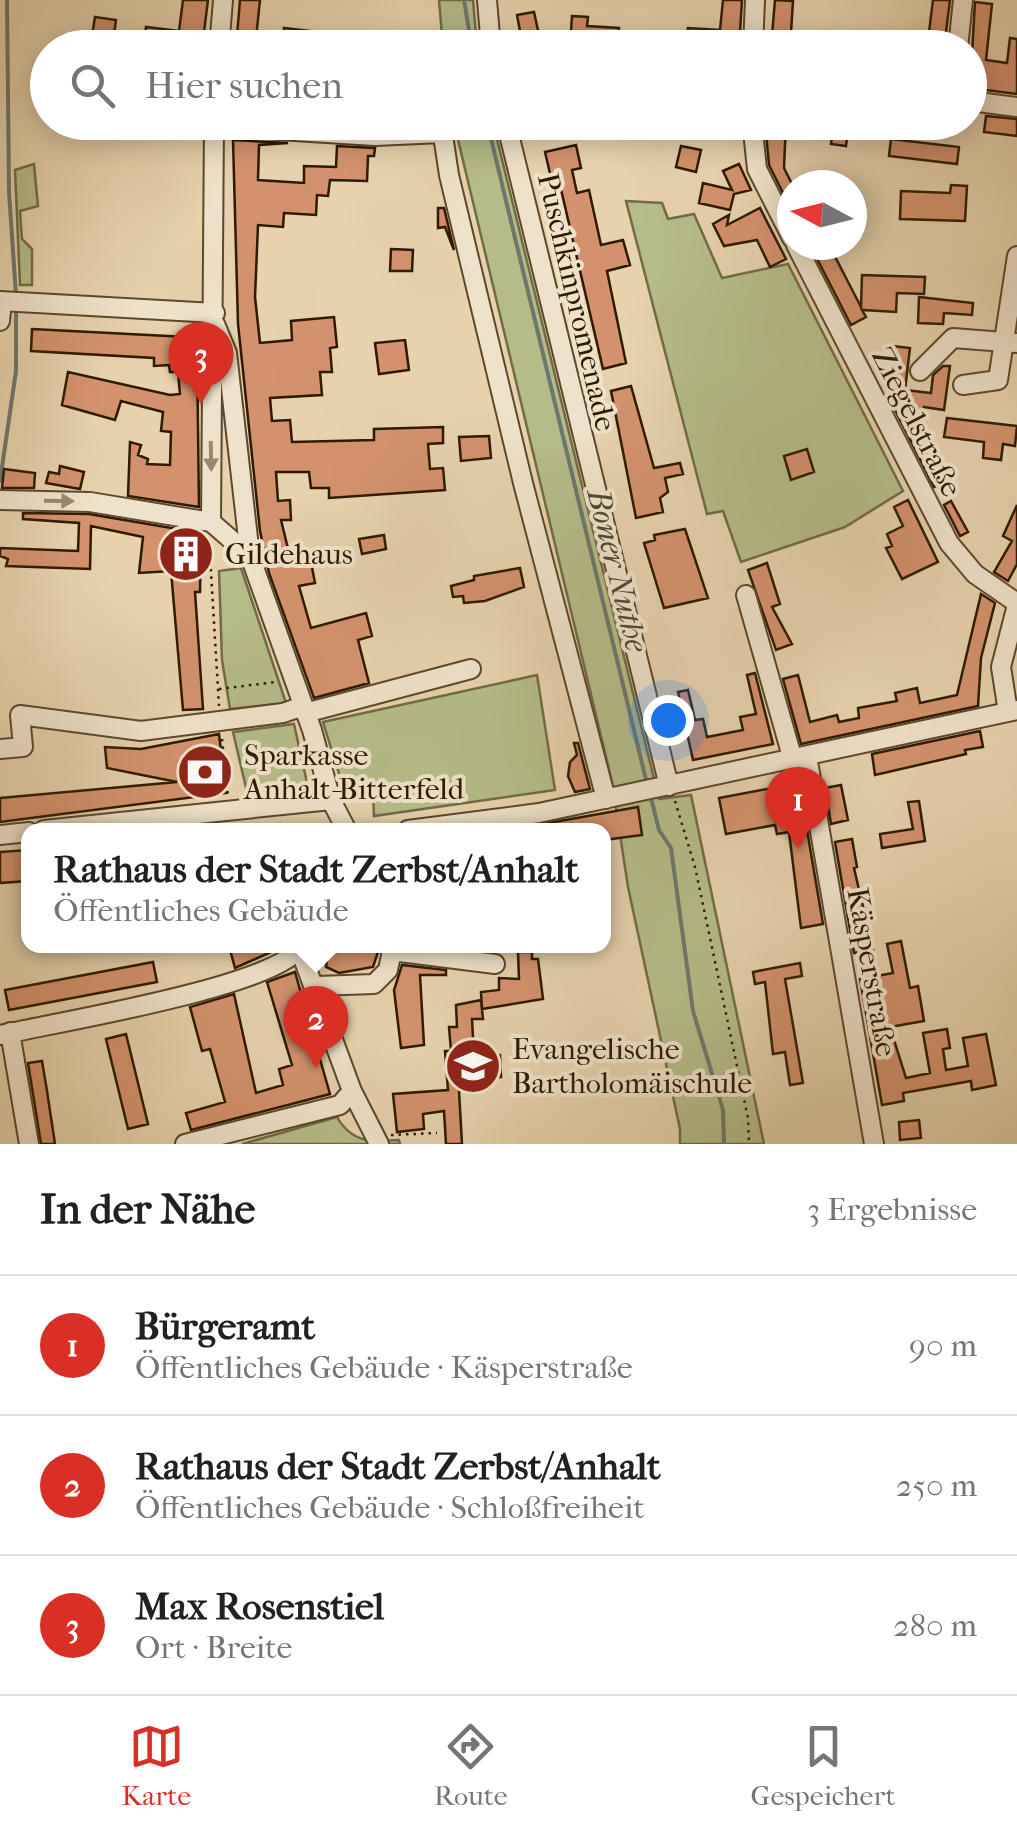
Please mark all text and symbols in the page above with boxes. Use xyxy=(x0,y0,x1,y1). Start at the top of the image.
search box xyxy=(30,30,987,140)
icon: search xyxy=(65,58,120,113)
text: Hier suchen xyxy=(145,63,343,108)
street label: Puschkinpromenade xyxy=(530,170,623,435)
north arrow xyxy=(777,170,867,260)
pin: 3 xyxy=(168,322,234,404)
street label: Ziegelstraße xyxy=(864,342,969,503)
one-way arrow xyxy=(203,440,219,472)
water label: Boner Nuthe xyxy=(579,483,656,656)
one-way arrow xyxy=(43,494,75,510)
building icon: Gildehaus xyxy=(156,524,216,584)
place label: Gildehaus xyxy=(225,537,353,572)
your location xyxy=(643,695,694,746)
place label: Sparkasse Anhalt-Bitterfeld xyxy=(243,738,465,807)
bank icon: Sparkasse Anhalt-Bitterfeld xyxy=(175,742,235,802)
pin: 1 xyxy=(766,766,830,849)
popup xyxy=(21,823,611,953)
text: Rathaus der Stadt Zerbst/Anhalt xyxy=(53,847,579,892)
street label: Käsperstraße xyxy=(839,885,904,1059)
text: Öffentliches Gebäude xyxy=(53,892,349,929)
pin: 2 xyxy=(284,986,348,1068)
place label: Evangelische Bartholomäischule xyxy=(512,1032,752,1101)
school or university icon: Evangelische Bartholomäischule xyxy=(443,1036,503,1096)
text: In der Nähe xyxy=(40,1185,255,1234)
text: 3 Ergebnisse xyxy=(807,1191,977,1228)
text: Bürgeramt xyxy=(135,1304,315,1349)
text: 1 xyxy=(67,1327,78,1364)
text: 90 m xyxy=(909,1327,977,1364)
text: Öffentliches Gebäude · Käsperstraße xyxy=(135,1349,633,1386)
text: Rathaus der Stadt Zerbst/Anhalt xyxy=(135,1444,661,1489)
text: 2 xyxy=(64,1467,81,1504)
text: 250 m xyxy=(896,1467,977,1504)
text: Öffentliches Gebäude · Schloßfreiheit xyxy=(135,1489,645,1526)
text: Max Rosenstiel xyxy=(135,1584,384,1629)
text: 3 xyxy=(66,1607,79,1644)
text: 280 m xyxy=(893,1607,977,1644)
text: Ort · Breite xyxy=(135,1629,292,1666)
tab: Karte xyxy=(122,1719,191,1812)
tab: Route xyxy=(434,1719,508,1812)
tab: Gespeichert xyxy=(751,1719,895,1812)

